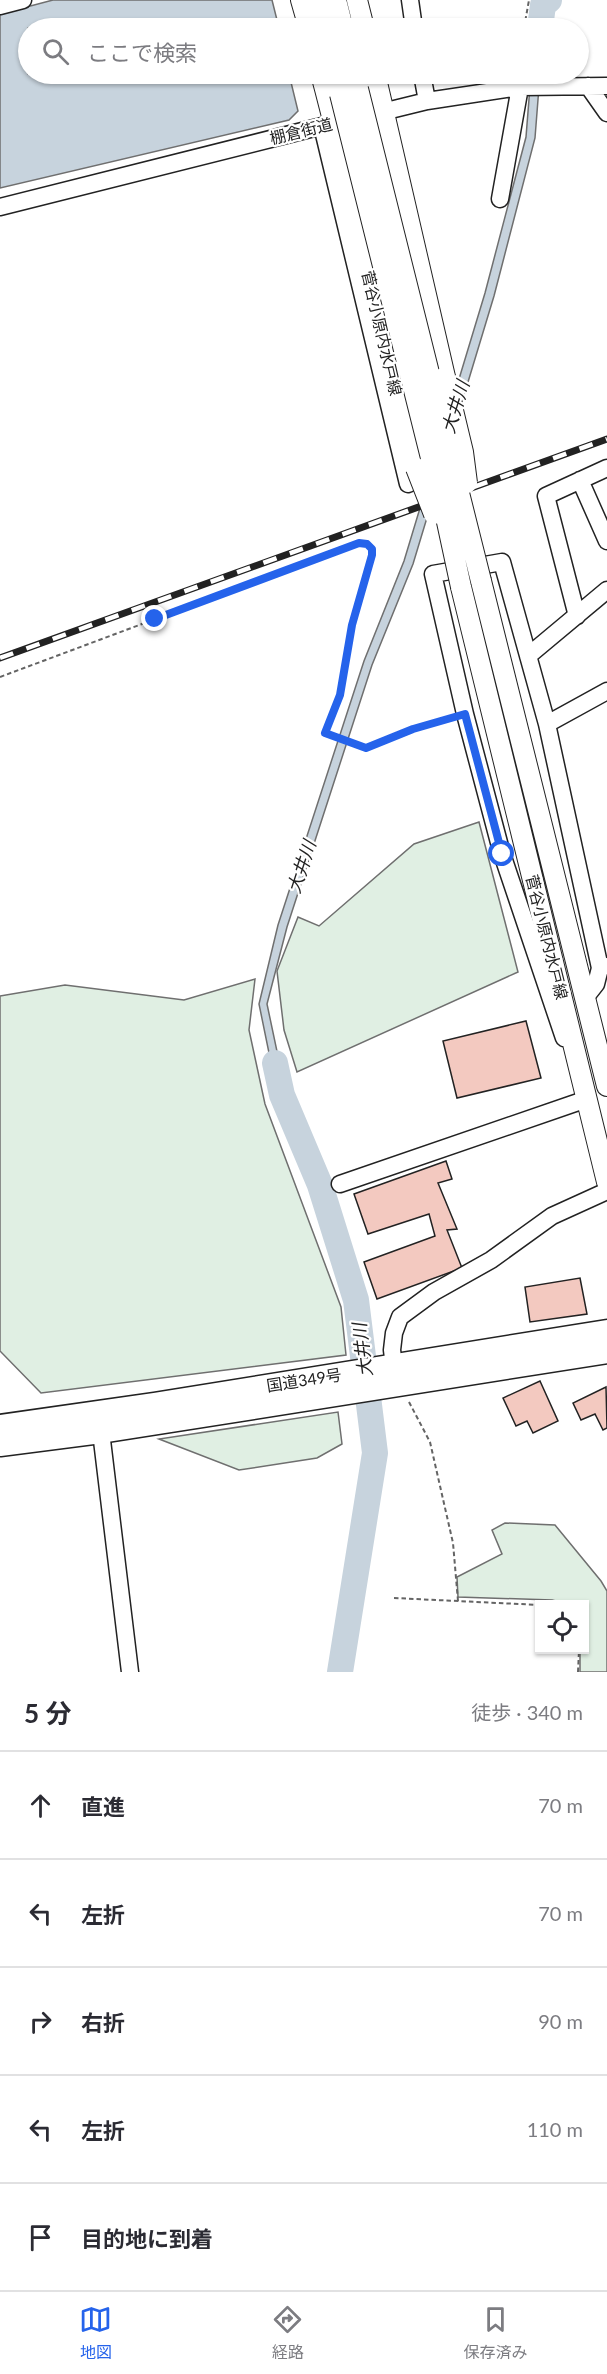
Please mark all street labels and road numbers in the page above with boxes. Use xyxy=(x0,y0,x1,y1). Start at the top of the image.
street label: 棚倉街道 xyxy=(268,114,334,147)
street label: 菅谷小原内水戸線 xyxy=(359,268,406,397)
street label: 菅谷小原内水戸線 xyxy=(523,872,572,1001)
street label: 国道349号 xyxy=(265,1364,343,1395)

